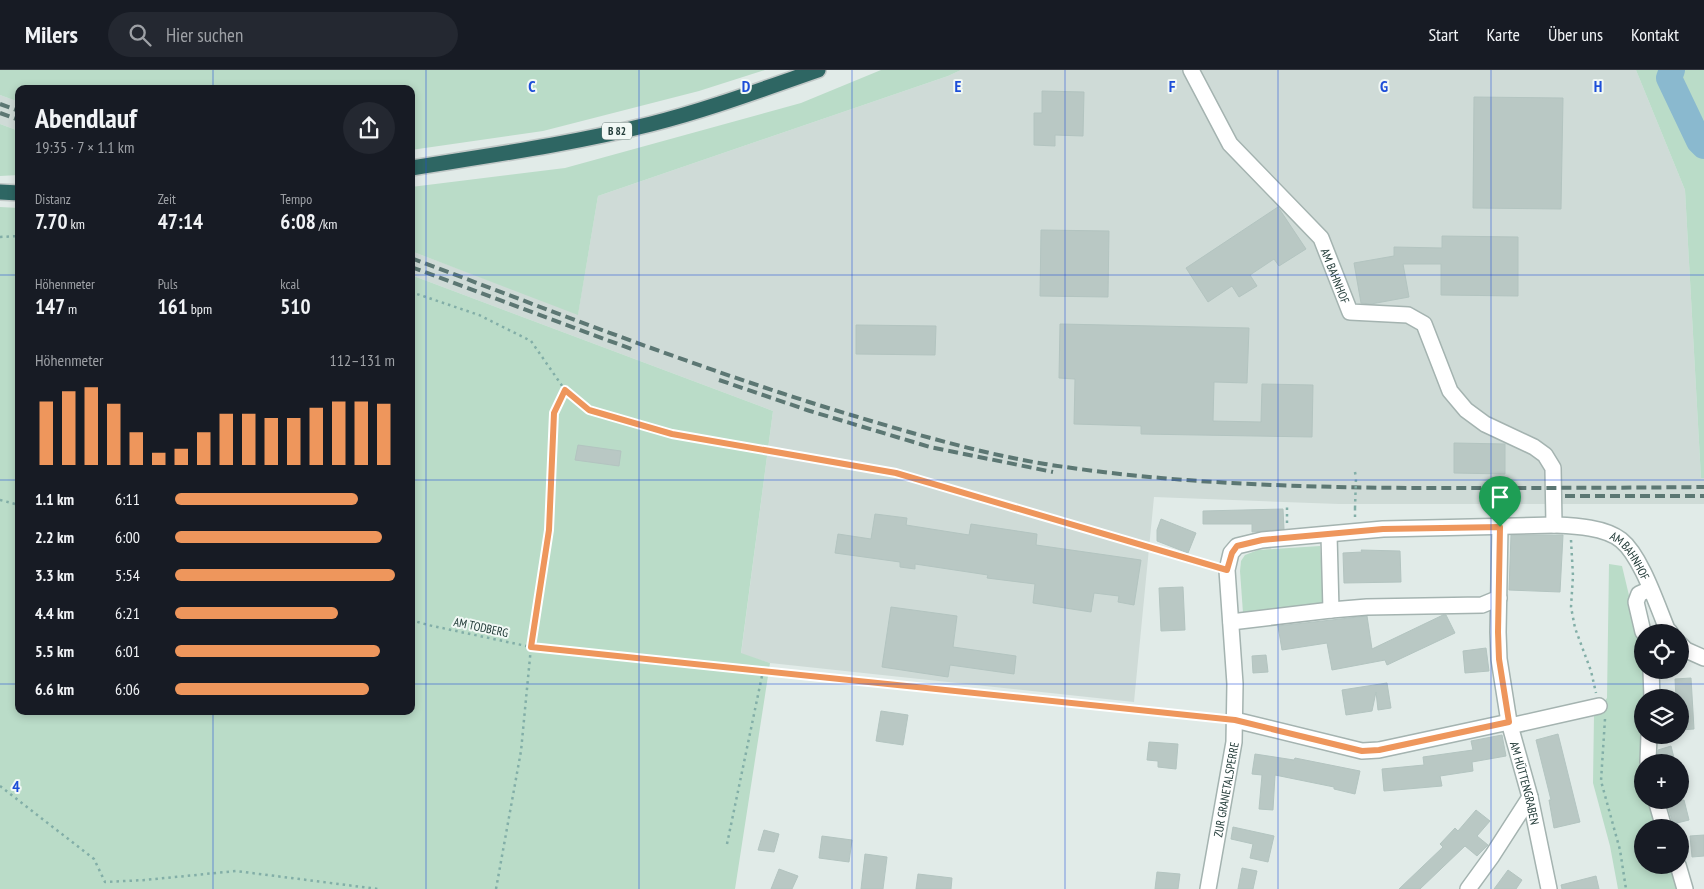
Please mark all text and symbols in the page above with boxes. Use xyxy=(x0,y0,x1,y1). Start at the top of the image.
search box xyxy=(108,12,458,57)
text: Milers xyxy=(25,19,78,50)
icon: search xyxy=(126,21,154,49)
text: Hier suchen xyxy=(166,23,243,47)
text: Start xyxy=(1428,23,1459,46)
text: Karte xyxy=(1487,23,1520,46)
text: Über uns xyxy=(1548,23,1603,46)
text: Kontakt xyxy=(1631,23,1679,46)
text: C xyxy=(528,76,536,96)
text: D xyxy=(742,76,751,96)
text: E xyxy=(955,76,962,96)
text: F xyxy=(1169,76,1176,96)
text: G xyxy=(1380,76,1388,96)
text: H xyxy=(1594,76,1602,96)
text: Abendlauf xyxy=(35,99,137,136)
button: share xyxy=(343,102,395,154)
road number: B 82 xyxy=(602,122,632,140)
text: 19:35 · 7 × 1.1 km xyxy=(35,137,135,157)
text: Distanz xyxy=(35,190,71,208)
text: Zeit xyxy=(158,190,176,208)
text: Tempo xyxy=(280,190,312,208)
text: 7.70 xyxy=(35,208,67,235)
text: 47:14 xyxy=(158,208,203,235)
text: 6:08 xyxy=(280,208,316,235)
text: km xyxy=(67,215,85,233)
text: /km xyxy=(316,215,337,233)
street label: AM BAHNHOF xyxy=(1318,246,1353,306)
text: Höhenmeter xyxy=(35,275,95,293)
text: Puls xyxy=(158,275,178,293)
text: kcal xyxy=(280,275,299,293)
text: 147 xyxy=(35,293,65,320)
text: 161 xyxy=(158,293,188,320)
text: 510 xyxy=(280,293,310,320)
text: m xyxy=(65,300,77,318)
text: bpm xyxy=(188,300,212,318)
text: Höhenmeter xyxy=(35,350,103,370)
text: 112–131 m xyxy=(330,350,395,370)
pin xyxy=(1479,476,1521,527)
icon: arrive xyxy=(1486,483,1514,511)
text: 1.1 km xyxy=(35,489,74,509)
text: 6:11 xyxy=(115,489,140,509)
text: 2.2 km xyxy=(35,527,74,547)
text: 6:00 xyxy=(115,527,140,547)
street label: AM BAHNHOF xyxy=(1608,528,1653,582)
text: 3.3 km xyxy=(35,565,74,585)
text: 5:54 xyxy=(115,565,140,585)
text: 4.4 km xyxy=(35,603,74,623)
text: 6:21 xyxy=(115,603,140,623)
street label: AM TODBERG xyxy=(452,614,510,640)
map controls xyxy=(1634,624,1689,874)
button: locate xyxy=(1634,624,1689,679)
text: 5.5 km xyxy=(35,641,74,661)
text: 6:01 xyxy=(115,641,140,661)
text: 6.6 km xyxy=(35,679,74,699)
text: 6:06 xyxy=(115,679,140,699)
button: layers xyxy=(1634,689,1689,744)
street label: AM HÜTTENGRABEN xyxy=(1507,740,1543,826)
street label: ZUR GRANETALSPERRE xyxy=(1210,741,1241,838)
button: + xyxy=(1634,754,1689,809)
text: 4 xyxy=(12,776,20,796)
button: − xyxy=(1634,819,1689,874)

